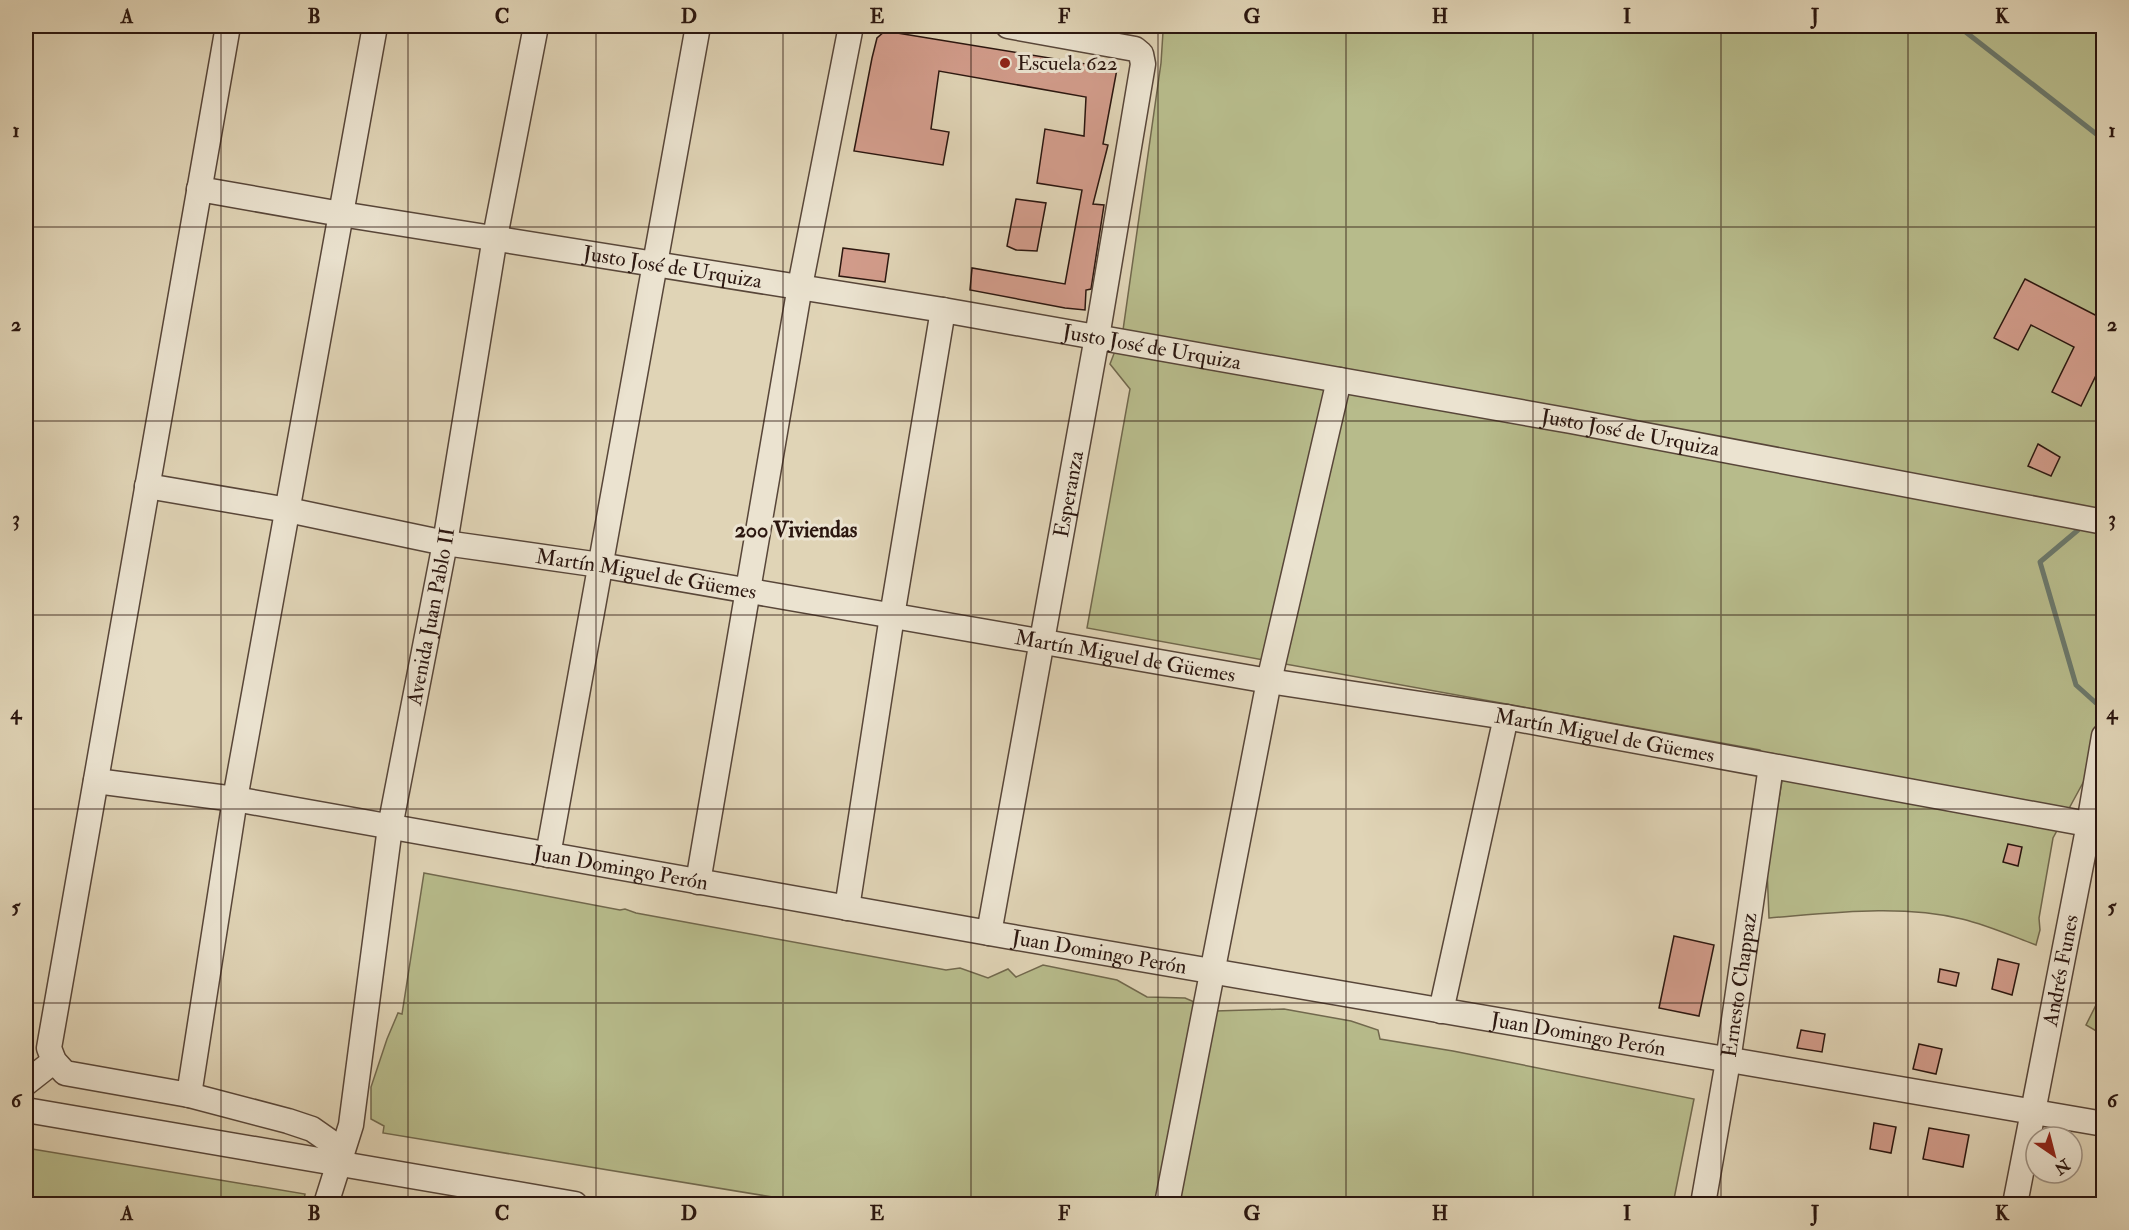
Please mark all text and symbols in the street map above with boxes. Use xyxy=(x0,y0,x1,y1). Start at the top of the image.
text: A xyxy=(120,4,134,29)
text: B xyxy=(307,4,321,29)
text: C xyxy=(495,4,509,29)
text: D xyxy=(681,4,697,29)
text: E xyxy=(870,4,885,29)
text: F xyxy=(1058,4,1071,29)
text: G xyxy=(1244,4,1261,29)
text: H xyxy=(1432,4,1448,29)
text: I xyxy=(1623,4,1631,29)
text: J xyxy=(1810,4,1819,29)
text: K xyxy=(1995,4,2010,29)
place label: Escuela 622 xyxy=(1017,50,1118,77)
marker: Escuela 622 xyxy=(998,56,1012,70)
text: 1 xyxy=(12,118,20,143)
text: 1 xyxy=(2108,118,2116,143)
street label: Justo José de Urquiza xyxy=(580,240,764,295)
text: 2 xyxy=(11,312,21,337)
text: 2 xyxy=(2107,312,2117,337)
street label: Justo José de Urquiza xyxy=(1060,318,1244,377)
street label: Justo José de Urquiza xyxy=(1538,403,1722,463)
street label: Esperanza xyxy=(1048,448,1090,540)
text: 3 xyxy=(12,506,20,531)
text: 3 xyxy=(2108,506,2116,531)
district label: 200 Viviendas xyxy=(735,516,858,544)
street label: Avenida Juan Pablo II xyxy=(401,526,461,709)
street label: Martín Miguel de Güemes xyxy=(534,543,759,606)
street label: Martín Miguel de Güemes xyxy=(1013,624,1237,689)
text: 4 xyxy=(10,700,23,725)
text: 4 xyxy=(2106,700,2119,725)
street label: Martín Miguel de Güemes xyxy=(1493,702,1717,769)
street label: Juan Domingo Perón xyxy=(530,839,710,897)
text: 5 xyxy=(12,894,22,919)
text: 5 xyxy=(2108,894,2118,919)
street label: Ernesto Chappaz xyxy=(1716,911,1763,1059)
street label: Andrés Funes xyxy=(2037,912,2085,1030)
street label: Juan Domingo Perón xyxy=(1009,924,1189,981)
street label: Juan Domingo Perón xyxy=(1488,1006,1668,1063)
text: 6 xyxy=(11,1088,23,1113)
text: 6 xyxy=(2107,1088,2119,1113)
north arrow xyxy=(2024,1125,2084,1185)
text: N xyxy=(2050,1154,2074,1179)
text: A xyxy=(120,1201,134,1226)
text: B xyxy=(307,1201,321,1226)
text: C xyxy=(495,1201,509,1226)
text: D xyxy=(681,1201,697,1226)
text: E xyxy=(870,1201,885,1226)
text: F xyxy=(1058,1201,1071,1226)
text: G xyxy=(1244,1201,1261,1226)
text: H xyxy=(1432,1201,1448,1226)
text: I xyxy=(1623,1201,1631,1226)
text: J xyxy=(1810,1201,1819,1226)
text: K xyxy=(1995,1201,2010,1226)

